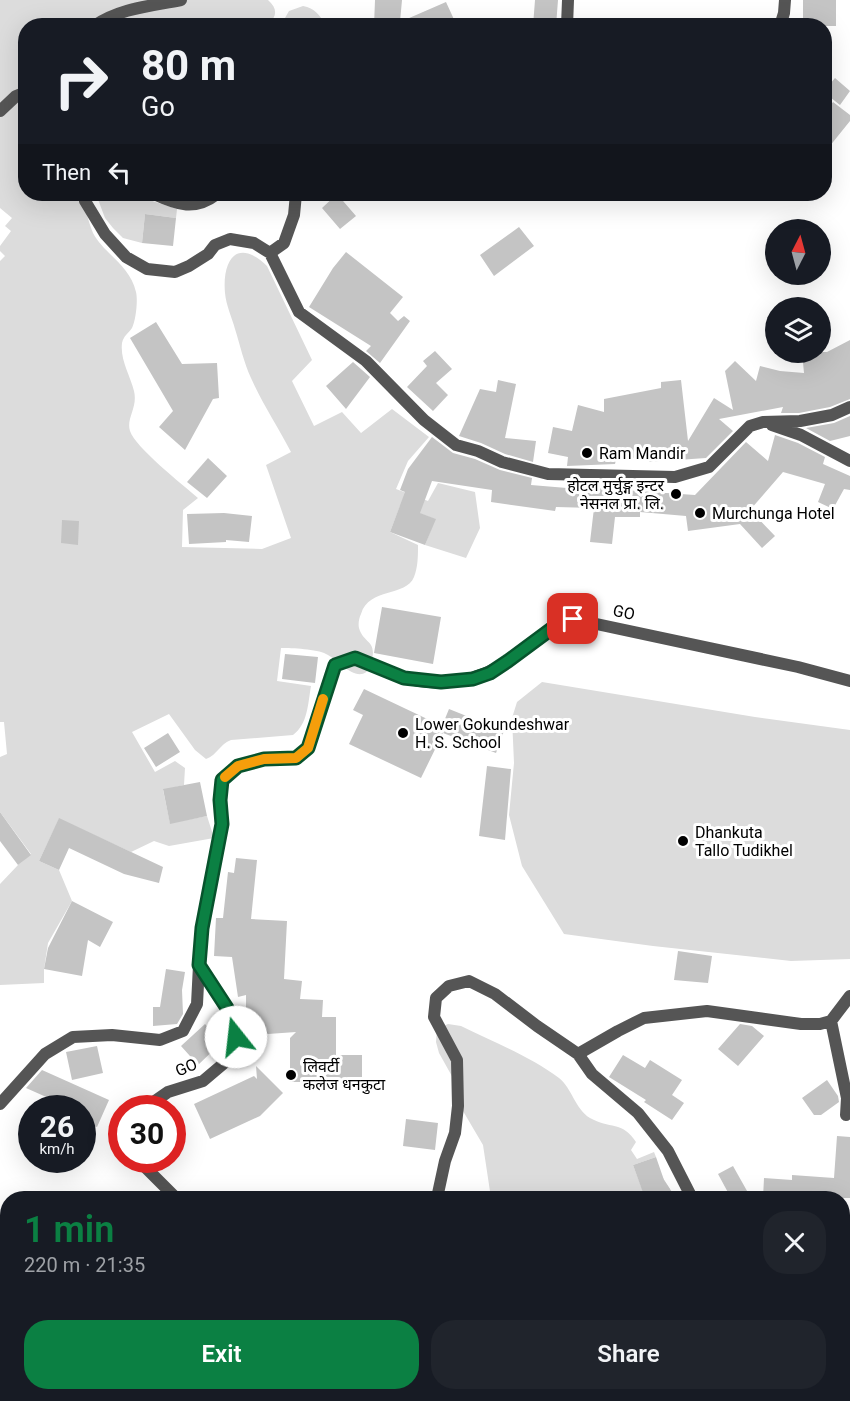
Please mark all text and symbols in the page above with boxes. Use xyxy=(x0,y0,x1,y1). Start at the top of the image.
text: 80 m xyxy=(141,41,236,90)
icon: right xyxy=(42,42,120,120)
text: Go xyxy=(141,91,175,123)
icon: left xyxy=(103,156,136,189)
text: Then xyxy=(42,160,91,185)
north arrow xyxy=(765,219,831,285)
map controls xyxy=(765,219,831,363)
button: layers xyxy=(765,297,831,363)
place label: Ram Mandir xyxy=(599,444,686,463)
marker: Ram Mandir xyxy=(580,446,594,460)
place label: होटल मुर्चुङ्ग इन्टर नेसनल प्रा. लि. xyxy=(567,476,664,513)
marker: होटल मुर्चुङ्ग इन्टर नेसनल प्रा. लि. xyxy=(669,487,683,501)
place label: Murchunga Hotel xyxy=(712,504,835,523)
marker: Murchunga Hotel xyxy=(693,506,707,520)
pin xyxy=(547,593,598,644)
street label: GO xyxy=(611,601,637,624)
icon: arrive xyxy=(556,602,589,635)
place label: Lower Gokundeshwar H. S. School xyxy=(415,715,570,752)
marker: Lower Gokundeshwar H. S. School xyxy=(396,726,410,740)
place label: Dhankuta Tallo Tudikhel xyxy=(695,823,793,860)
marker: Dhankuta Tallo Tudikhel xyxy=(676,834,690,848)
position arrow xyxy=(204,1005,268,1069)
street label: GO xyxy=(172,1054,200,1080)
place label: लिवर्टी कलेज धनकुटा xyxy=(303,1057,386,1095)
marker: लिवर्टी कलेज धनकुटा xyxy=(284,1068,298,1082)
speed limit sign: 30 xyxy=(108,1095,186,1173)
text: 26 xyxy=(40,1109,74,1144)
text: km/h xyxy=(39,1140,75,1158)
text: 1 min xyxy=(24,1209,114,1251)
button: close xyxy=(763,1211,826,1274)
text: 220 m · 21:35 xyxy=(24,1253,145,1277)
button: Exit xyxy=(24,1320,419,1389)
button: Share xyxy=(431,1320,826,1389)

